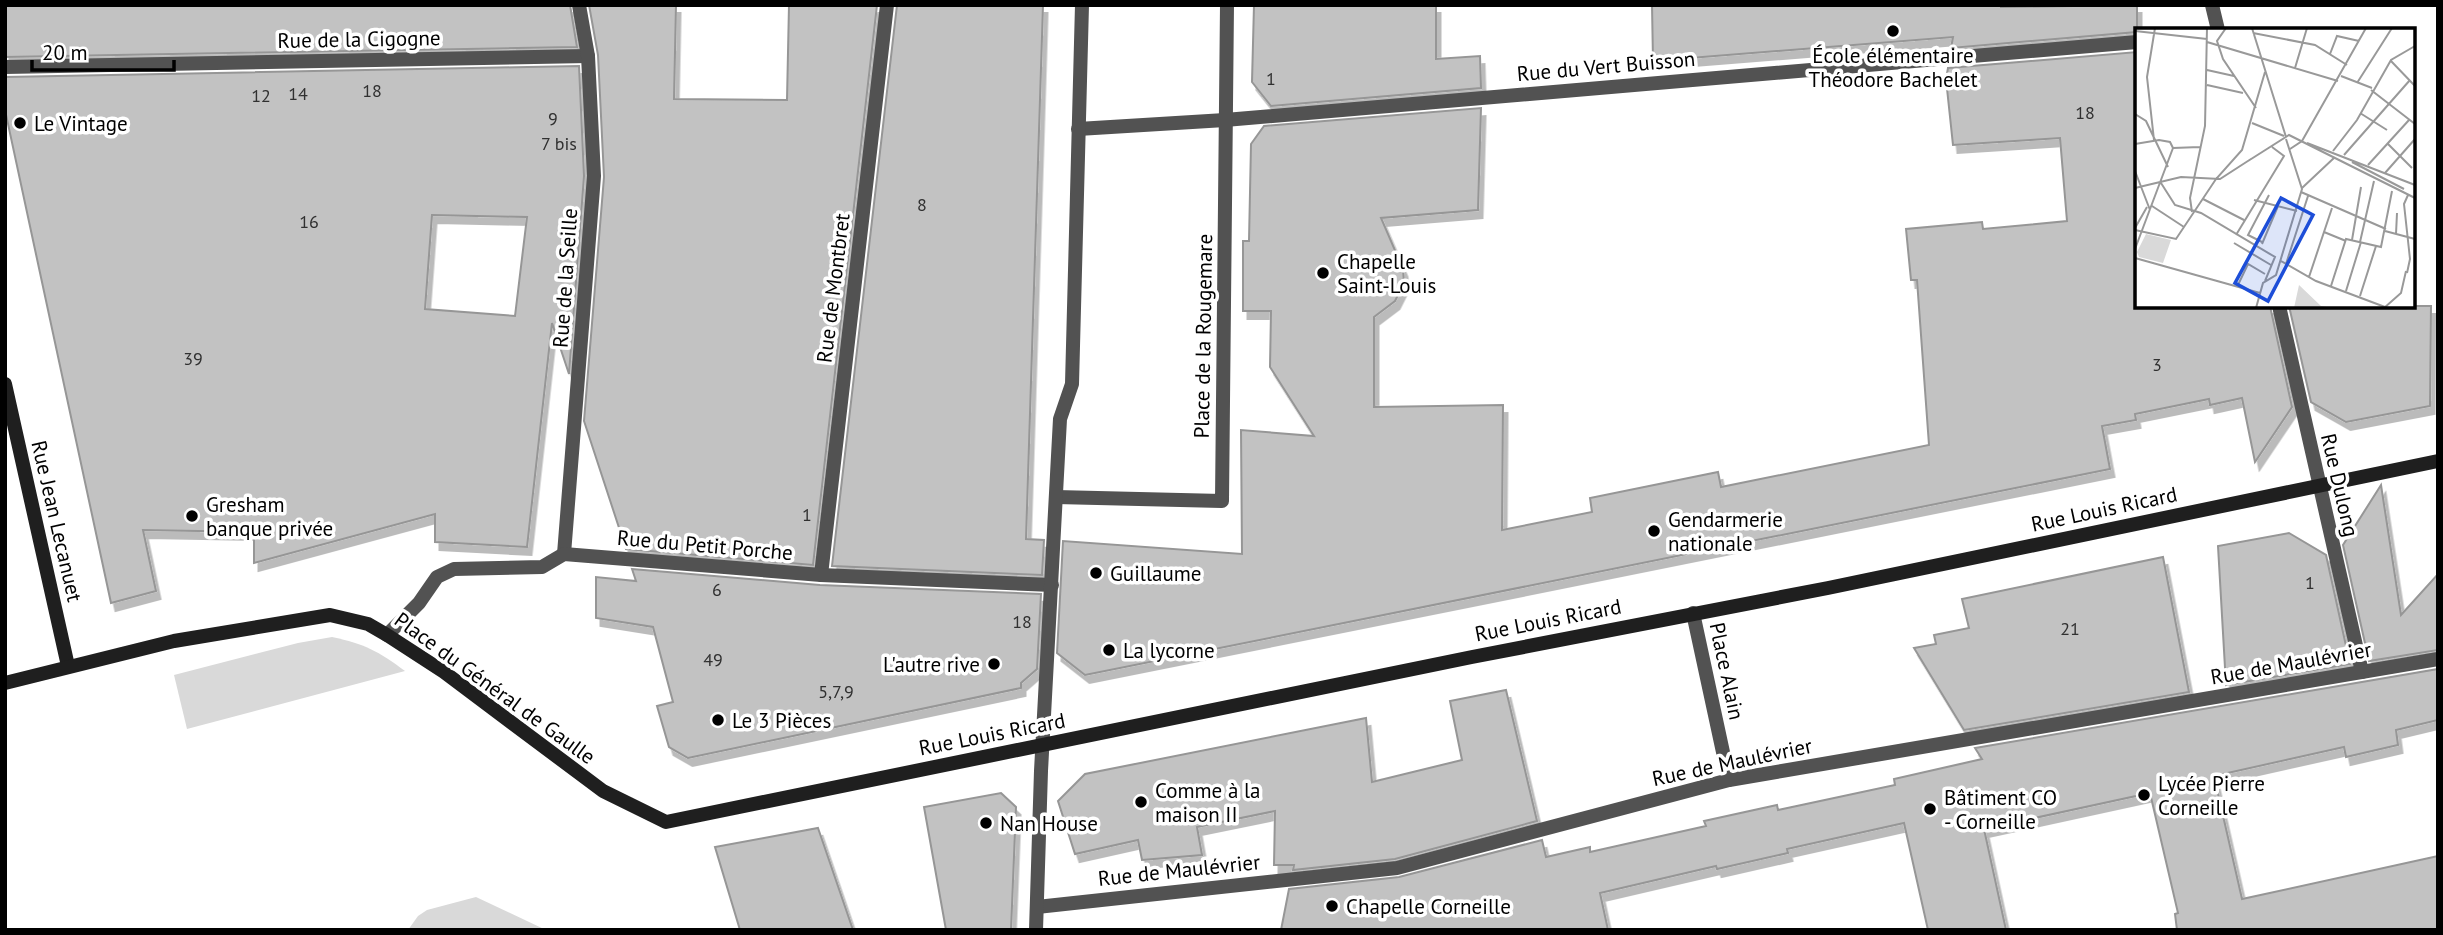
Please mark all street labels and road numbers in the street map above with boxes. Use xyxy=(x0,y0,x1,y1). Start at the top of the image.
street label: Rue de la Cigogne xyxy=(277,24,441,54)
street label: Rue du Vert Buisson xyxy=(1516,45,1696,87)
street label: Rue de la Seille xyxy=(547,207,583,349)
street label: Rue de Montbret xyxy=(810,212,856,364)
street label: Place de la Rougemare xyxy=(1188,233,1218,439)
street label: Rue Dulong xyxy=(2315,431,2365,539)
street label: Rue Jean Lecanuet xyxy=(25,438,89,604)
street label: Rue Louis Ricard xyxy=(2029,480,2179,538)
street label: Rue du Petit Porche xyxy=(616,524,794,566)
street label: Rue Louis Ricard xyxy=(1472,593,1624,647)
street label: Place du Général de Gaulle xyxy=(389,606,601,770)
street label: Place Alain xyxy=(1704,620,1750,722)
street label: Rue de Maulévrier xyxy=(2208,636,2374,690)
street label: Rue Louis Ricard xyxy=(916,707,1068,761)
street label: Rue de Maulévrier xyxy=(1650,732,1814,792)
street label: Rue de Maulévrier xyxy=(1097,848,1261,892)

